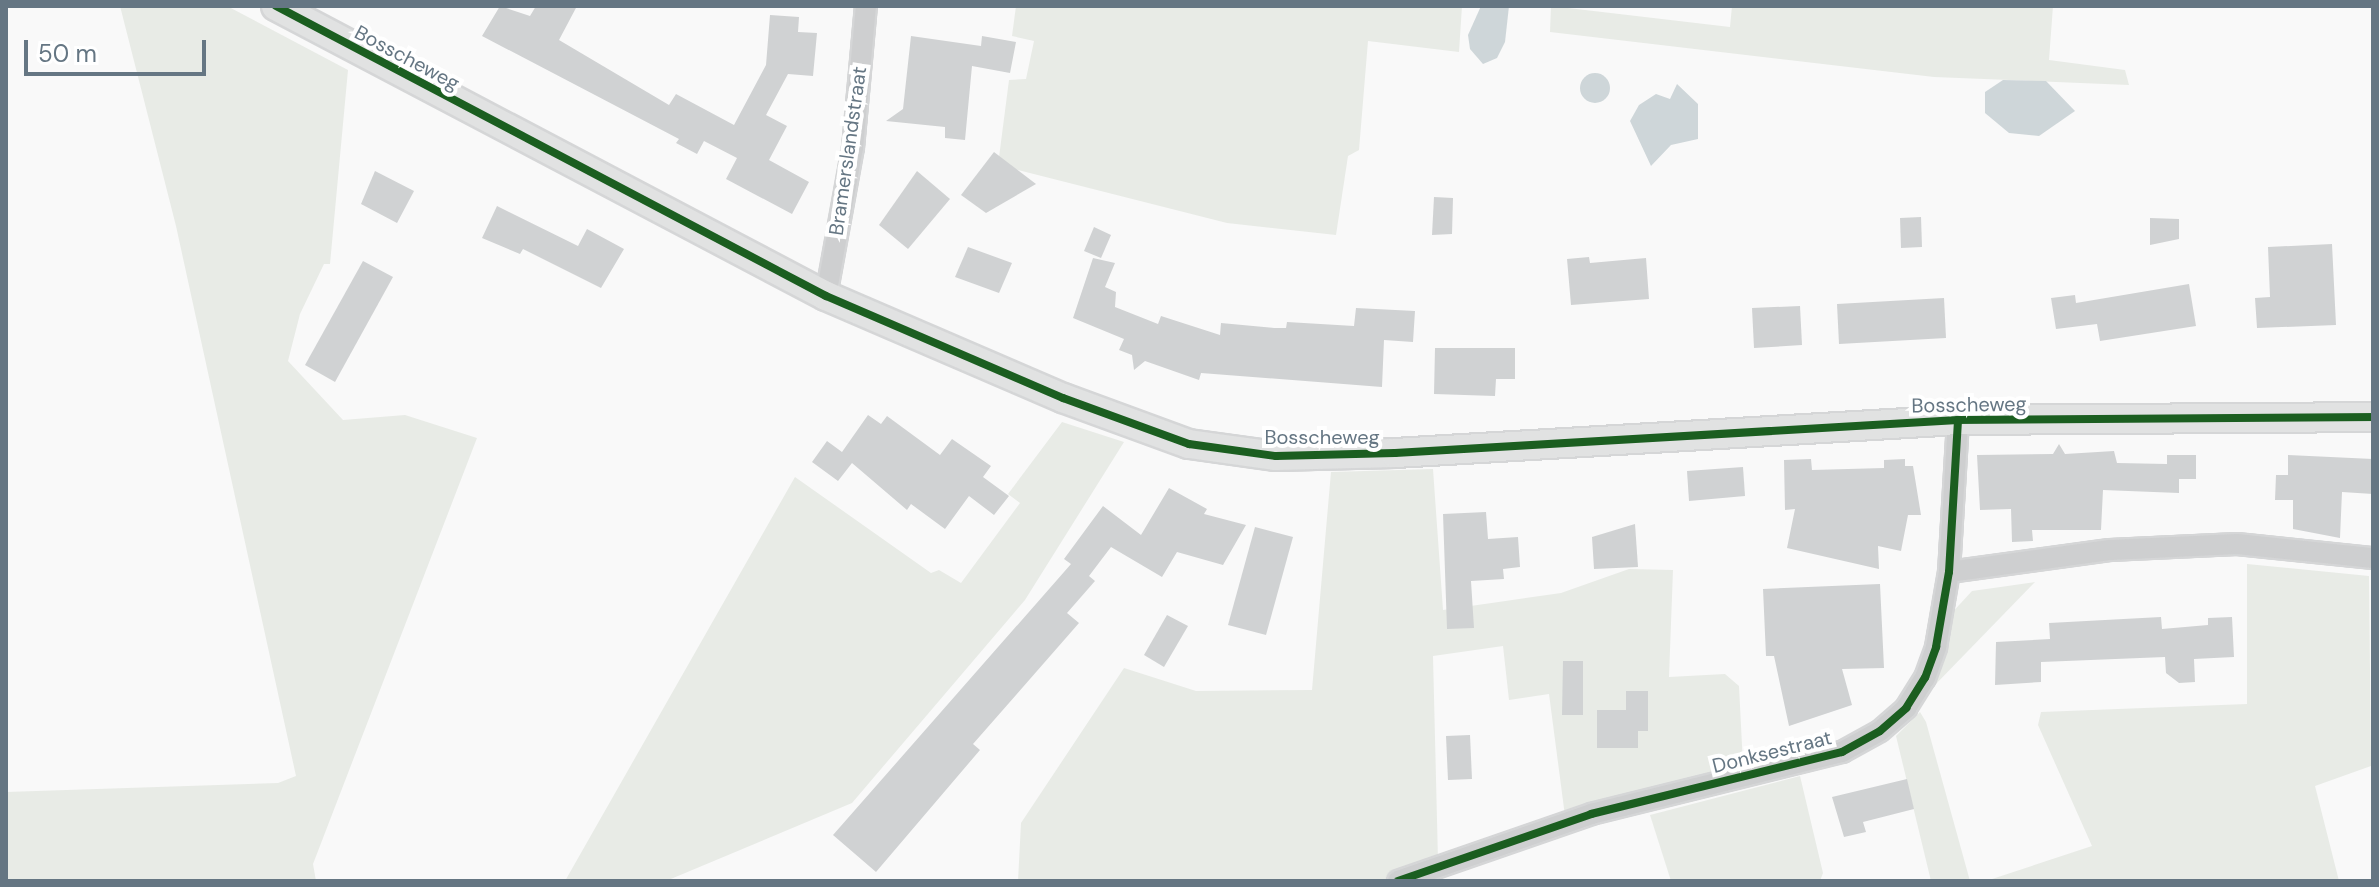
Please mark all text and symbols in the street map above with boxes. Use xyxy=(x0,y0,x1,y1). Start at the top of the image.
street label: Bosscheweg xyxy=(350,20,464,96)
scale bar xyxy=(28,24,210,74)
text: 50 m xyxy=(38,38,97,69)
street label: Bramerslandstraat xyxy=(824,65,872,237)
street label: Bosscheweg xyxy=(1911,392,2027,418)
street label: Bosscheweg xyxy=(1264,425,1380,449)
street label: Donksestraat xyxy=(1710,726,1834,778)

